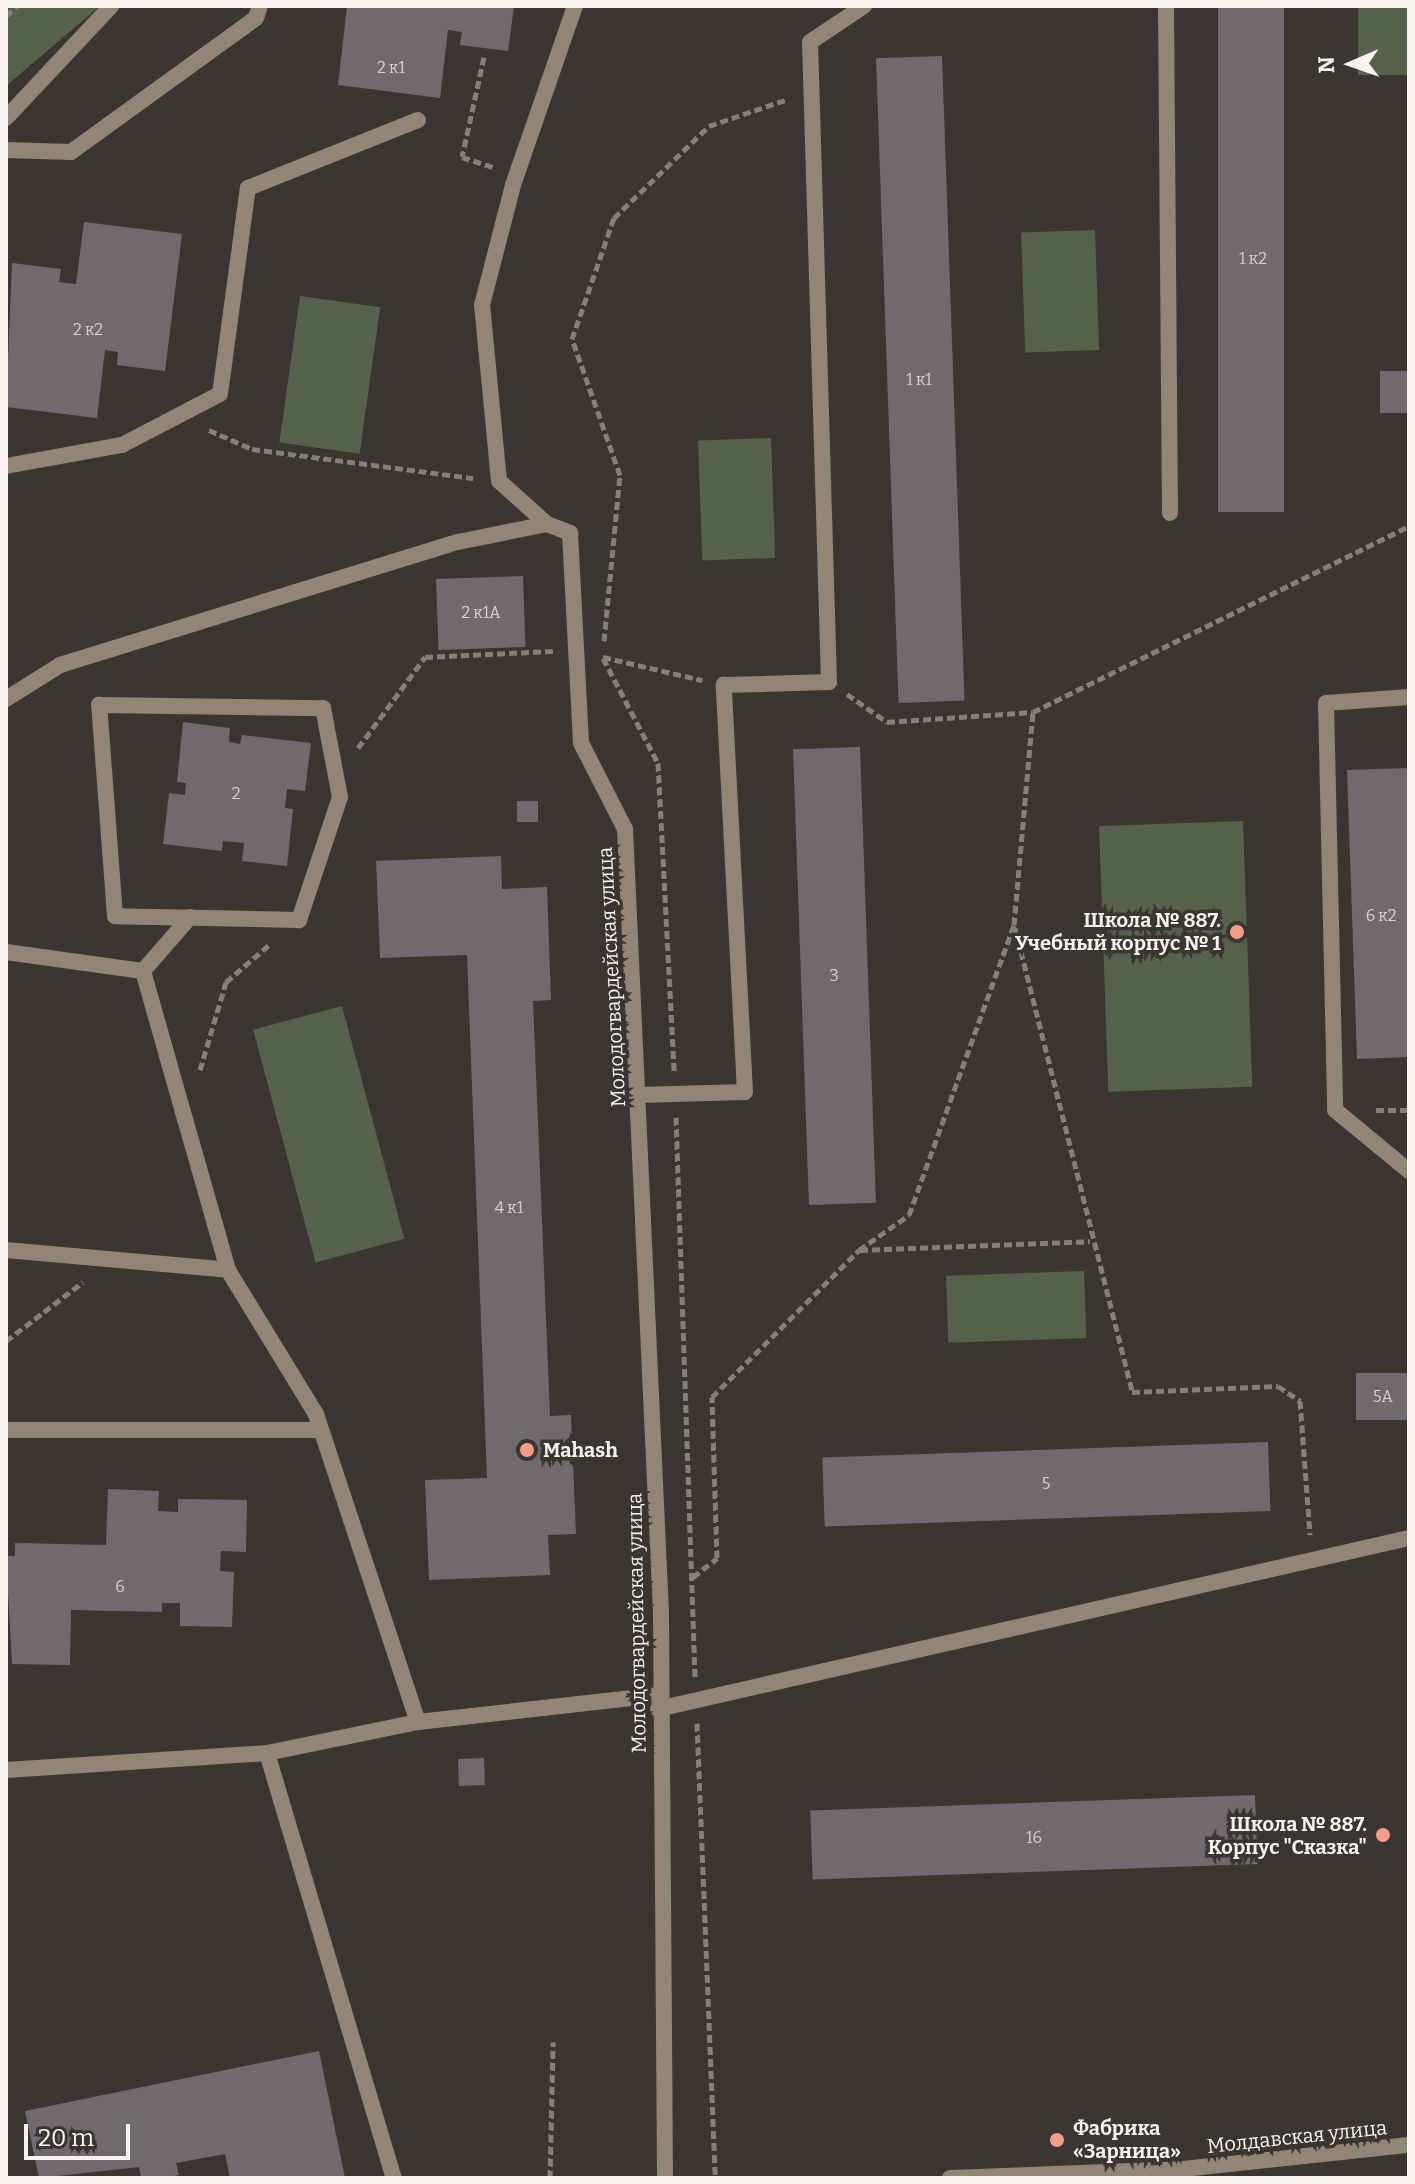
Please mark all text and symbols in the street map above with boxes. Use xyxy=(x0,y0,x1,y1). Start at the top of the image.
north arrow xyxy=(1311,24,1391,104)
text: N xyxy=(1313,56,1340,74)
house number: 2 к1 xyxy=(377,58,405,78)
house number: 1 к2 xyxy=(1239,249,1267,269)
house number: 2 к2 xyxy=(73,320,103,340)
house number: 1 к1 xyxy=(906,370,932,390)
house number: 2 к1А xyxy=(461,603,501,623)
house number: 2 xyxy=(232,784,240,804)
street label: Молодогвардейская улица xyxy=(593,846,631,1108)
house number: 6 к2 xyxy=(1366,906,1396,926)
place label: Школа № 887. Учебный корпус № 1 xyxy=(1015,908,1221,955)
marker: Школа № 887. Учебный корпус № 1 xyxy=(1228,923,1246,941)
house number: 3 xyxy=(829,966,839,986)
house number: 4 к1 xyxy=(495,1198,523,1218)
house number: 5А xyxy=(1373,1387,1393,1407)
place label: Mahash xyxy=(543,1438,618,1462)
marker: Mahash xyxy=(518,1441,536,1459)
house number: 5 xyxy=(1042,1474,1050,1494)
street label: Молодогвардейская улица xyxy=(623,1493,651,1753)
house number: 6 xyxy=(115,1577,125,1597)
place label: Школа № 887. Корпус "Сказка" xyxy=(1208,1812,1367,1859)
marker: Школа № 887. Корпус "Сказка" xyxy=(1374,1826,1392,1844)
house number: 16 xyxy=(1026,1828,1042,1848)
scale bar xyxy=(28,2108,134,2158)
place label: Фабрика «Зарница» xyxy=(1073,2116,1181,2163)
street label: Молдавская улица xyxy=(1206,2116,1388,2158)
text: 20 m xyxy=(38,2124,94,2152)
marker: Фабрика «Зарница» xyxy=(1048,2131,1066,2149)

